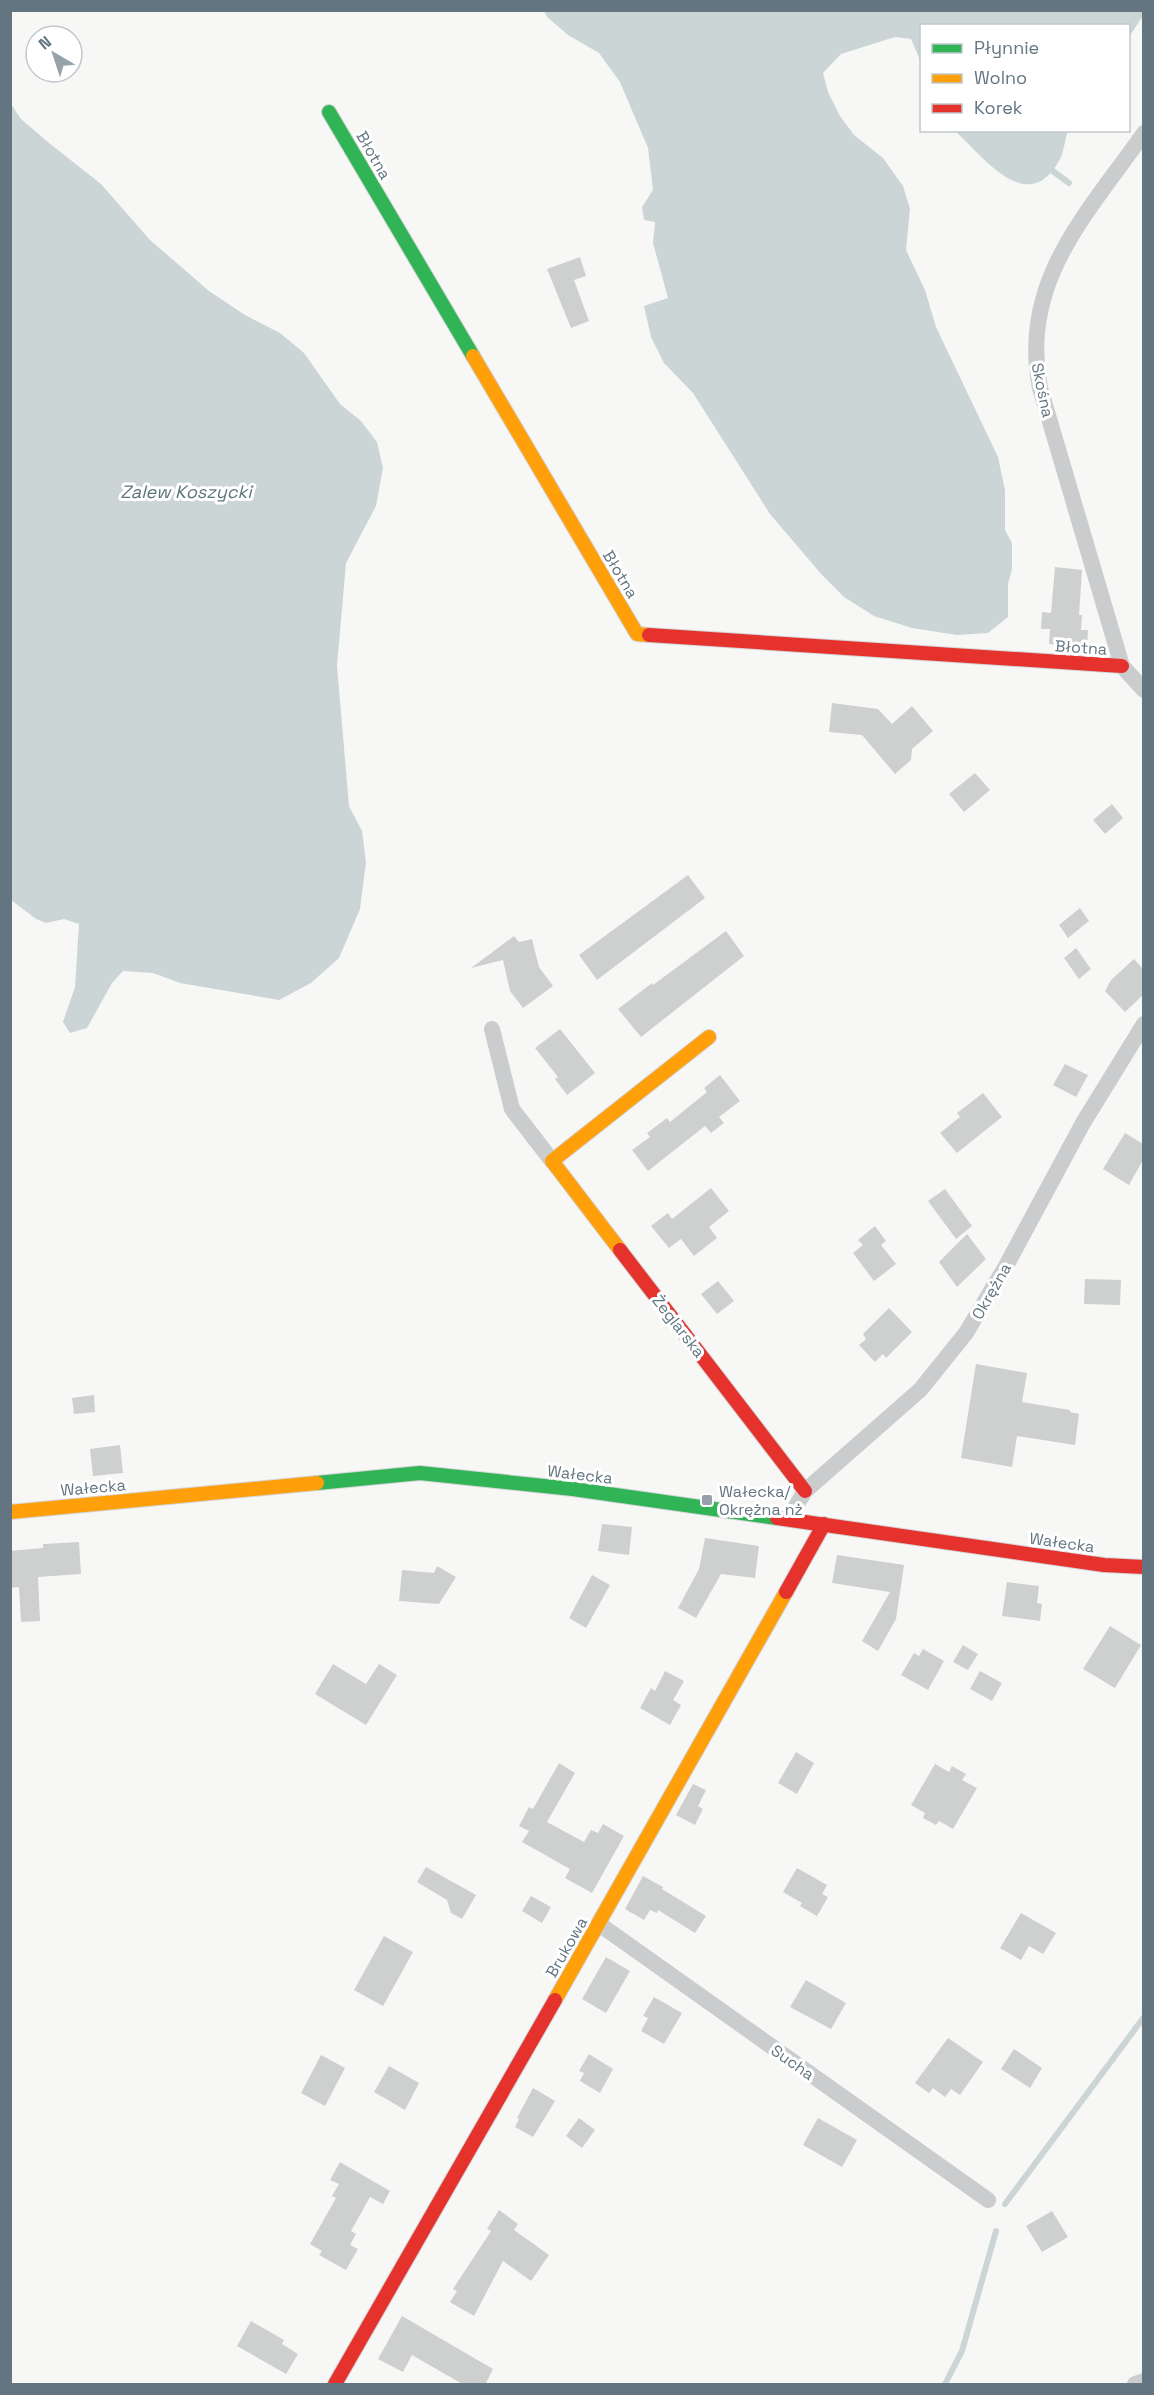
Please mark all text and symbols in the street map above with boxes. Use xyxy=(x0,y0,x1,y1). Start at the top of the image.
north arrow xyxy=(24,24,84,84)
legend xyxy=(920,24,1130,132)
text: N xyxy=(34,31,56,54)
text: Płynnie xyxy=(974,36,1039,59)
text: Wolno xyxy=(974,66,1027,89)
text: Korek xyxy=(974,96,1023,119)
street label: Błotna xyxy=(351,127,396,183)
street label: Skośna xyxy=(1026,361,1059,419)
water label: Zalew Koszycki xyxy=(120,480,254,503)
street label: Błotna xyxy=(598,546,643,602)
street label: Błotna xyxy=(1054,635,1108,660)
street label: Okrężna xyxy=(967,1259,1016,1323)
street label: Żeglarska xyxy=(648,1291,710,1362)
street label: Wałecka xyxy=(546,1460,614,1489)
street label: Wałecka xyxy=(60,1474,127,1501)
place label: Wałecka/ Okrężna nż xyxy=(719,1481,803,1520)
marker: Wałecka/ Okrężna nż xyxy=(700,1493,714,1507)
street label: Wałecka xyxy=(1028,1528,1096,1557)
street label: Brukowa xyxy=(541,1913,592,1981)
street label: Sucha xyxy=(767,2040,818,2085)

